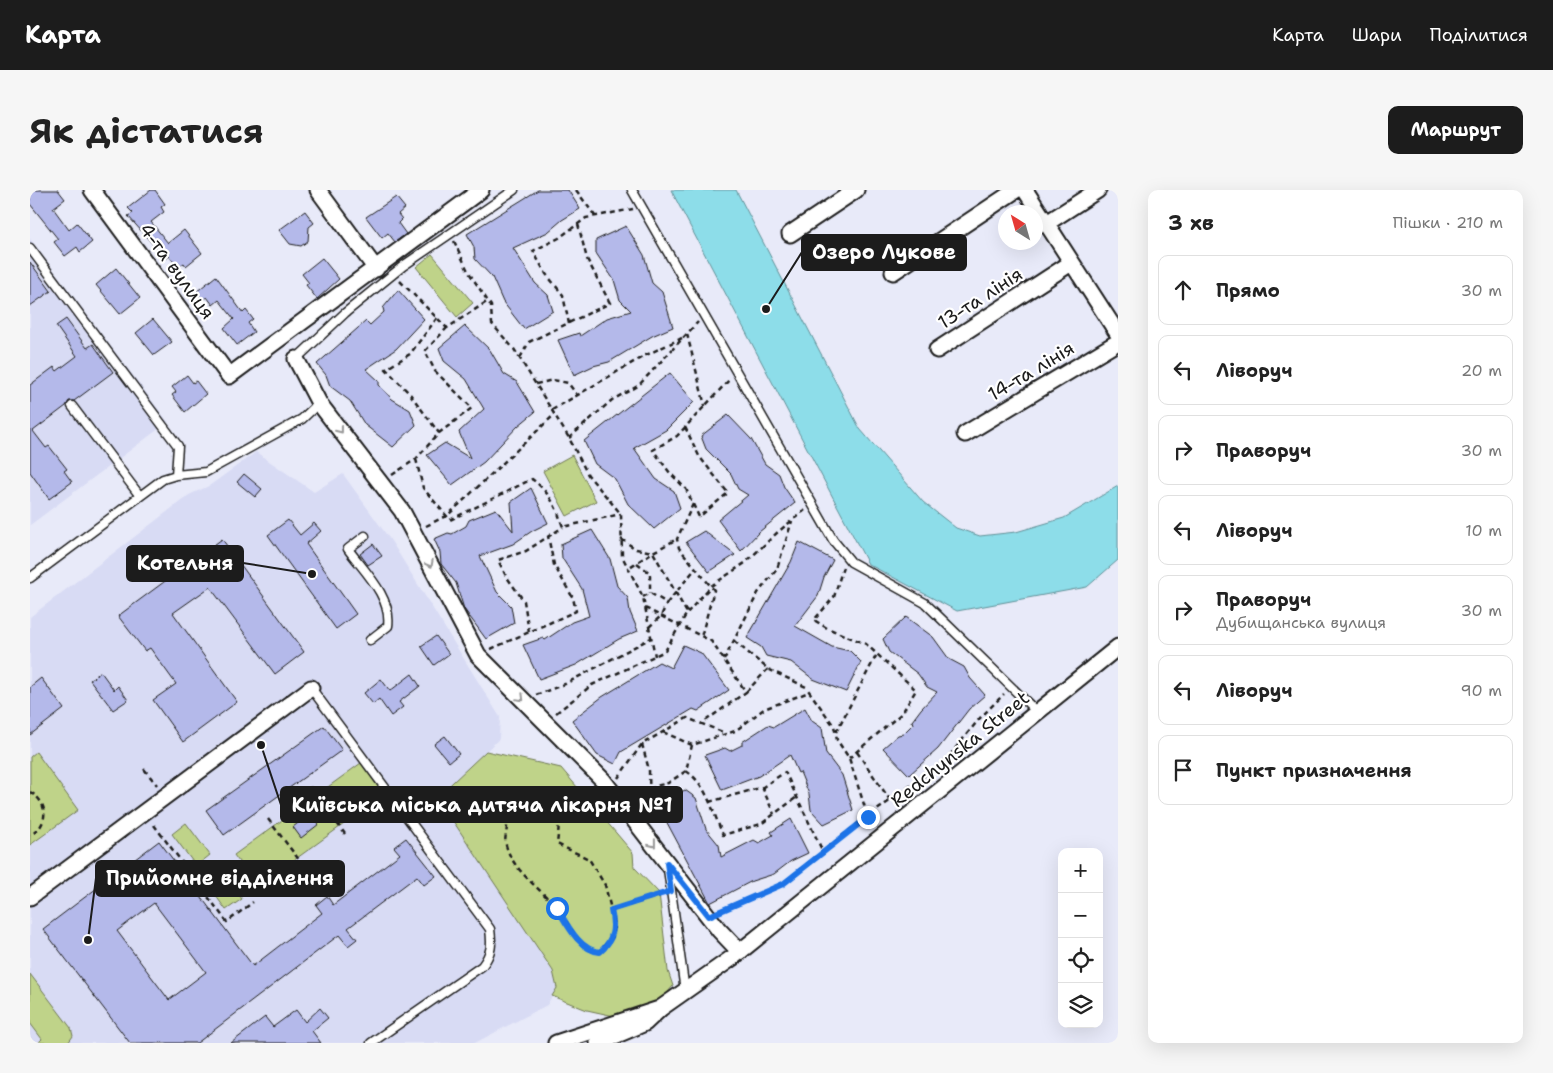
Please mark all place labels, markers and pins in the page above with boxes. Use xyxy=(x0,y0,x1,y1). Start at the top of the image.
callout: Озеро Лукове xyxy=(802,235,966,270)
callout: Котельня xyxy=(127,546,243,581)
callout: Київська міська дитяча лікарня №1 xyxy=(281,787,682,822)
callout: Прийомне відділення xyxy=(96,861,344,896)

